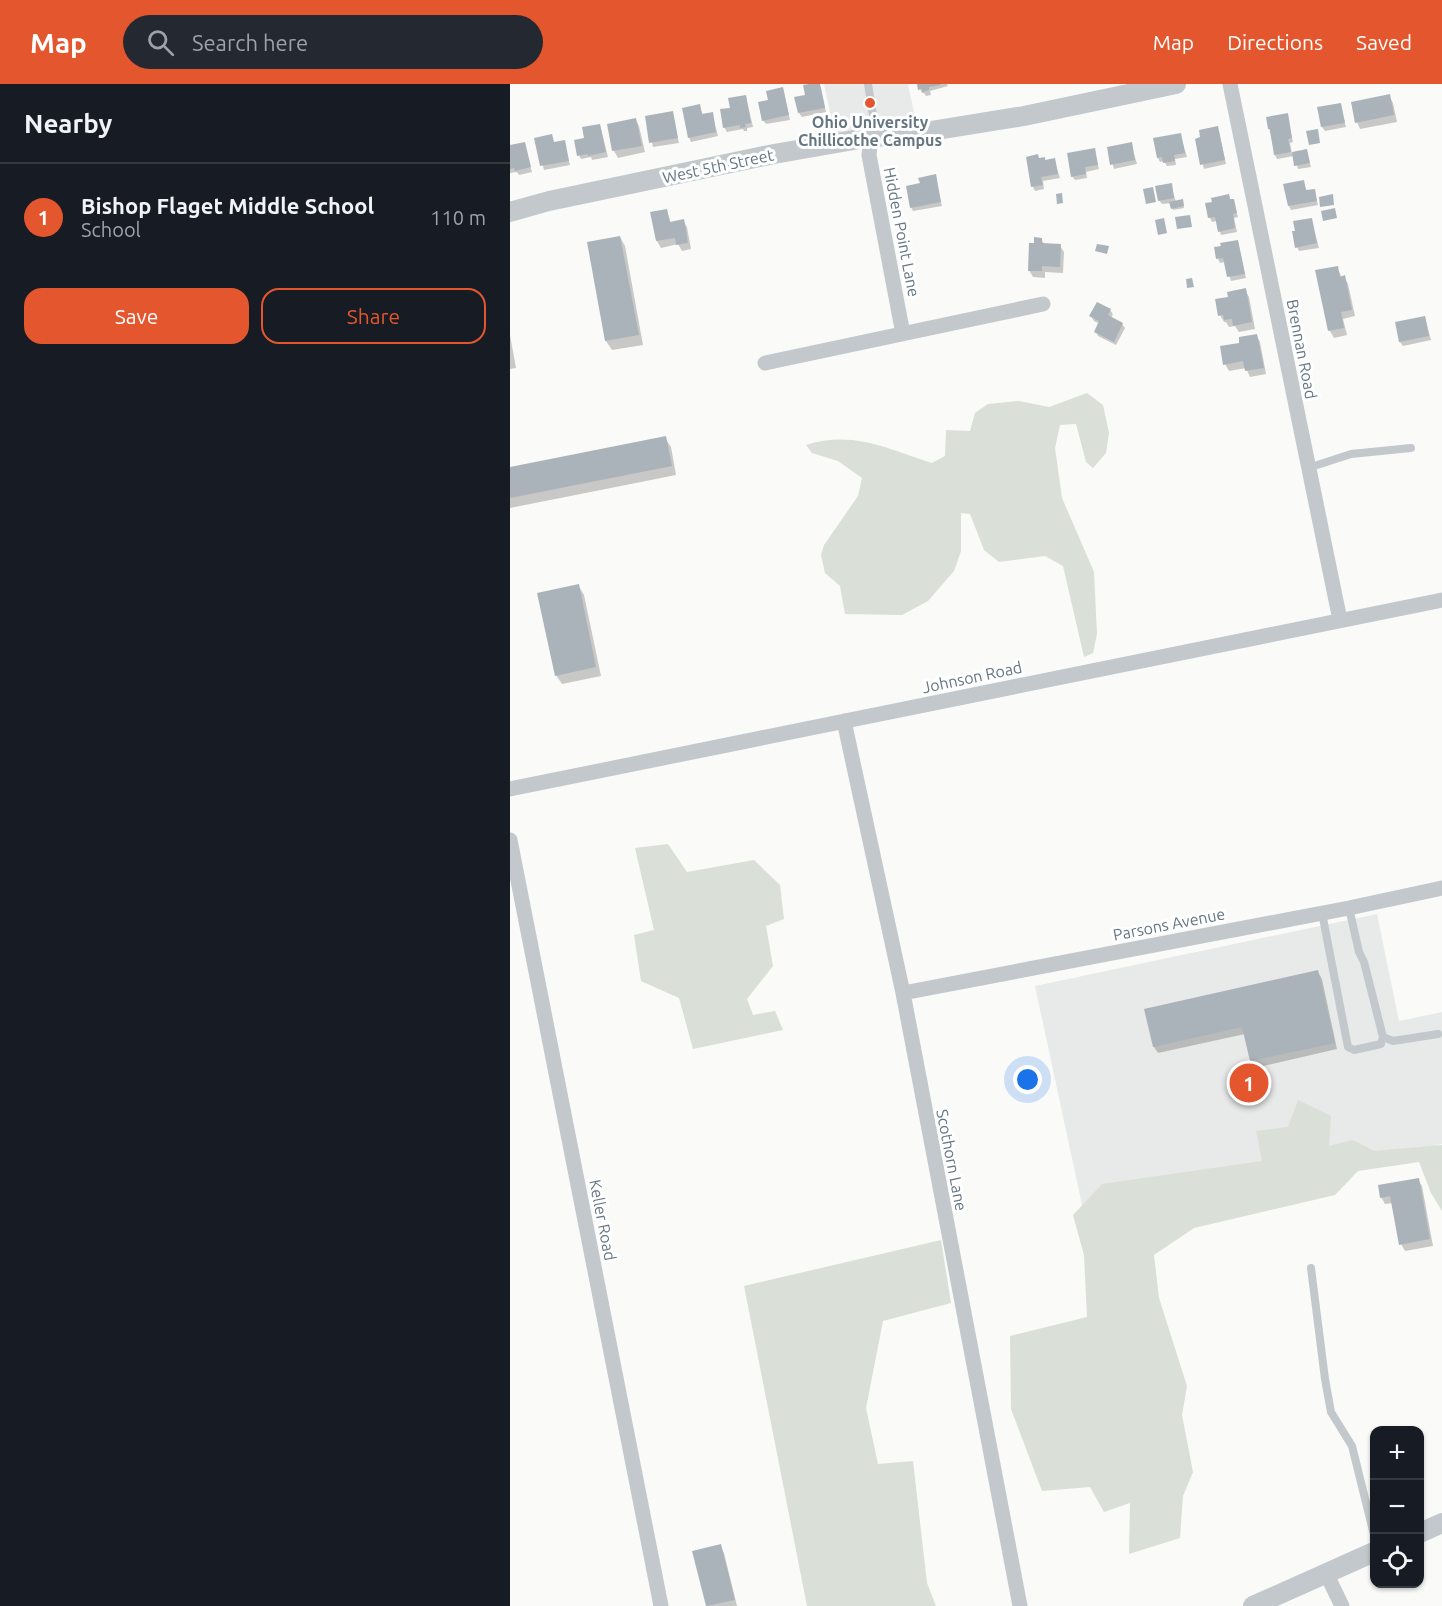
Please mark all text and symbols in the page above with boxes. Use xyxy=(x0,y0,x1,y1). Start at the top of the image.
search box xyxy=(123,15,543,69)
icon: search xyxy=(144,26,177,59)
text: Map xyxy=(30,27,87,58)
text: Search here xyxy=(192,30,308,55)
text: Map xyxy=(1153,30,1194,54)
text: Directions xyxy=(1227,30,1323,54)
text: Saved xyxy=(1356,30,1412,54)
marker: Ohio University Chillicothe Campus xyxy=(863,96,877,110)
text: Nearby xyxy=(24,109,112,138)
place label: Ohio University Chillicothe Campus xyxy=(798,113,942,149)
street label: West 5th Street xyxy=(661,145,776,187)
street label: Hidden Point Lane xyxy=(881,166,923,298)
text: Bishop Flaget Middle School xyxy=(81,193,374,218)
text: 1 xyxy=(38,206,49,229)
text: 110 m xyxy=(430,206,486,229)
text: School xyxy=(81,218,141,241)
button: Save xyxy=(24,288,249,344)
button: Share xyxy=(261,288,486,344)
street label: Brennan Road xyxy=(1284,298,1320,400)
street label: Johnson Road xyxy=(920,658,1024,696)
street label: Parsons Avenue xyxy=(1111,904,1227,944)
pin: 1 xyxy=(1230,1060,1268,1106)
your location xyxy=(1013,1065,1042,1094)
street label: Scothorn Lane xyxy=(933,1108,971,1212)
street label: Keller Road xyxy=(586,1178,620,1262)
map controls xyxy=(1370,1426,1424,1588)
button: + xyxy=(1370,1426,1424,1480)
button: − xyxy=(1370,1480,1424,1534)
button: locate xyxy=(1370,1534,1424,1588)

